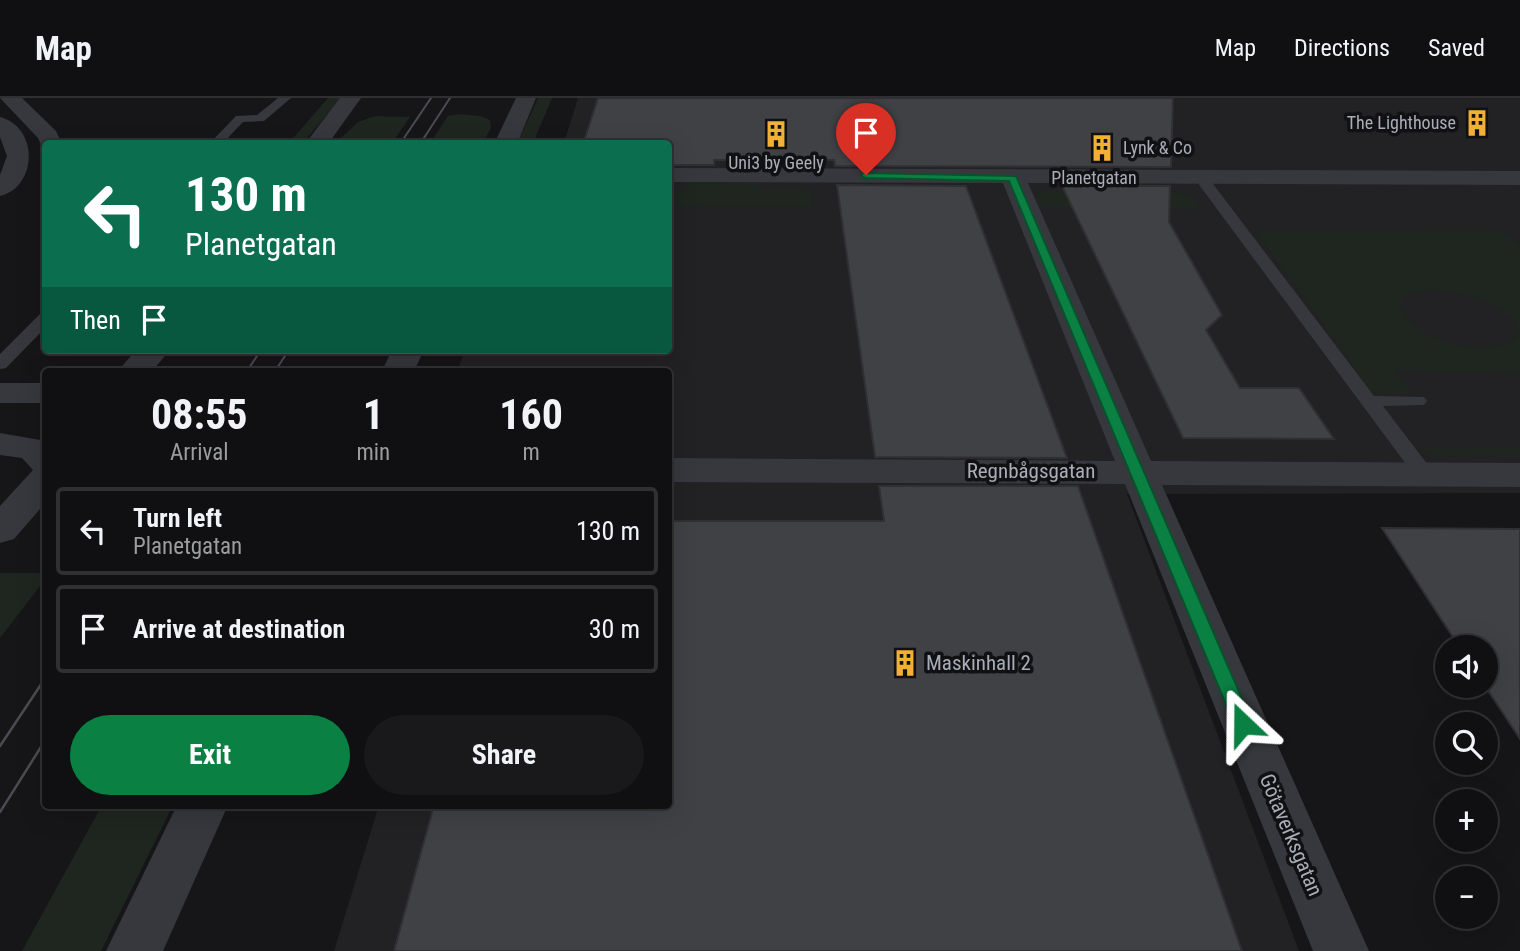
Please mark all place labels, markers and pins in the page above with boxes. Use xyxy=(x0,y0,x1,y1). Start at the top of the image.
pin xyxy=(836,103,896,175)
building icon: The Lighthouse xyxy=(1462,108,1492,138)
place label: The Lighthouse xyxy=(1347,112,1456,133)
building icon: Uni3 by Geely xyxy=(761,119,791,149)
building icon: Lynk & Co xyxy=(1087,133,1117,163)
place label: Lynk & Co xyxy=(1123,137,1192,158)
place label: Uni3 by Geely xyxy=(728,152,824,173)
building icon: Maskinhall 2 xyxy=(890,648,920,678)
place label: Maskinhall 2 xyxy=(926,651,1031,675)

